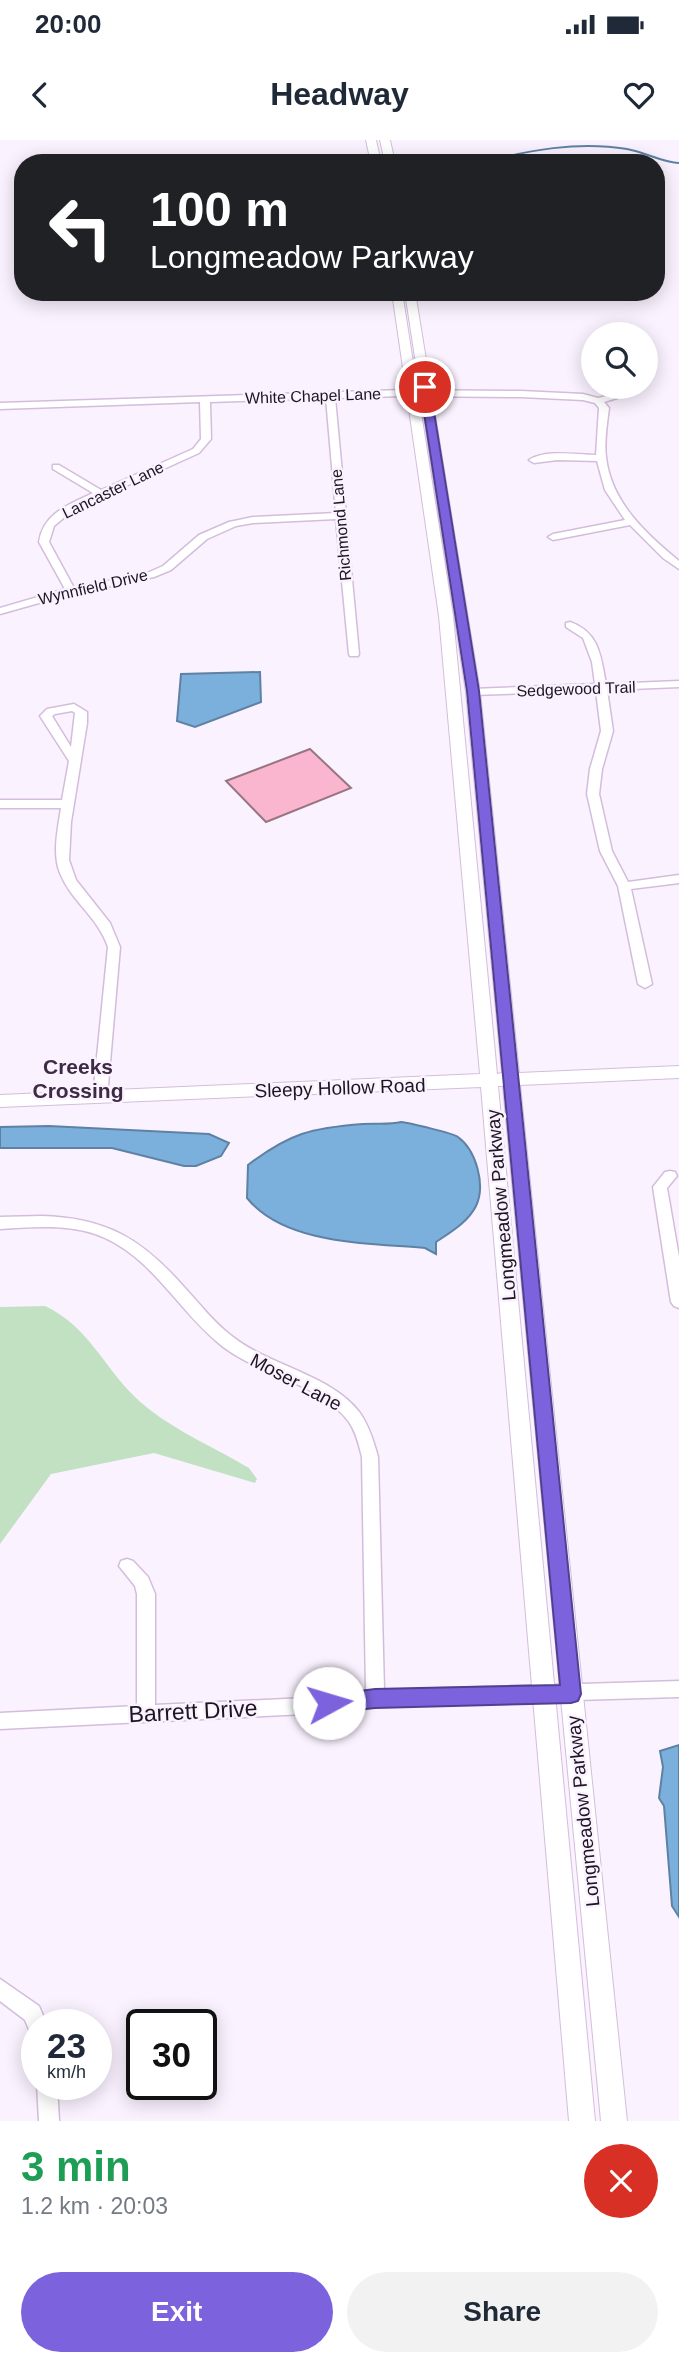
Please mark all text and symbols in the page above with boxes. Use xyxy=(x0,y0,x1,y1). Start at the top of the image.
text: 20:00 xyxy=(35,9,102,39)
icon: back xyxy=(21,76,59,114)
text: Headway xyxy=(270,76,409,112)
icon: heart xyxy=(620,76,658,114)
icon: left xyxy=(35,182,126,273)
text: 100 m xyxy=(150,182,289,236)
text: Longmeadow Parkway xyxy=(150,239,474,275)
map controls xyxy=(581,322,658,399)
button: search xyxy=(581,322,658,399)
pin xyxy=(395,357,455,417)
icon: arrive xyxy=(406,368,444,406)
street label: White Chapel Lane xyxy=(245,385,381,407)
street label: Lancaster Lane xyxy=(60,458,166,522)
street label: Richmond Lane xyxy=(328,468,354,582)
street label: Wynnfield Drive xyxy=(37,566,150,608)
street label: Sedgewood Trail xyxy=(516,678,636,700)
district label: Creeks Crossing xyxy=(32,1055,124,1102)
street label: Sleepy Hollow Road xyxy=(254,1075,426,1101)
street label: Longmeadow Parkway xyxy=(482,1108,520,1302)
street label: Moser Lane xyxy=(247,1349,345,1415)
position arrow xyxy=(292,1666,366,1740)
street label: Barrett Drive xyxy=(128,1695,258,1727)
street label: Longmeadow Parkway xyxy=(562,1714,603,1908)
speed limit sign: 30 xyxy=(126,2009,217,2100)
text: 23 xyxy=(47,2026,86,2065)
text: km/h xyxy=(47,2062,86,2082)
text: 3 min xyxy=(21,2143,131,2190)
button: close xyxy=(584,2144,658,2218)
text: 1.2 km · 20:03 xyxy=(21,2193,168,2219)
button: Exit xyxy=(21,2272,333,2352)
button: Share xyxy=(347,2272,658,2352)

